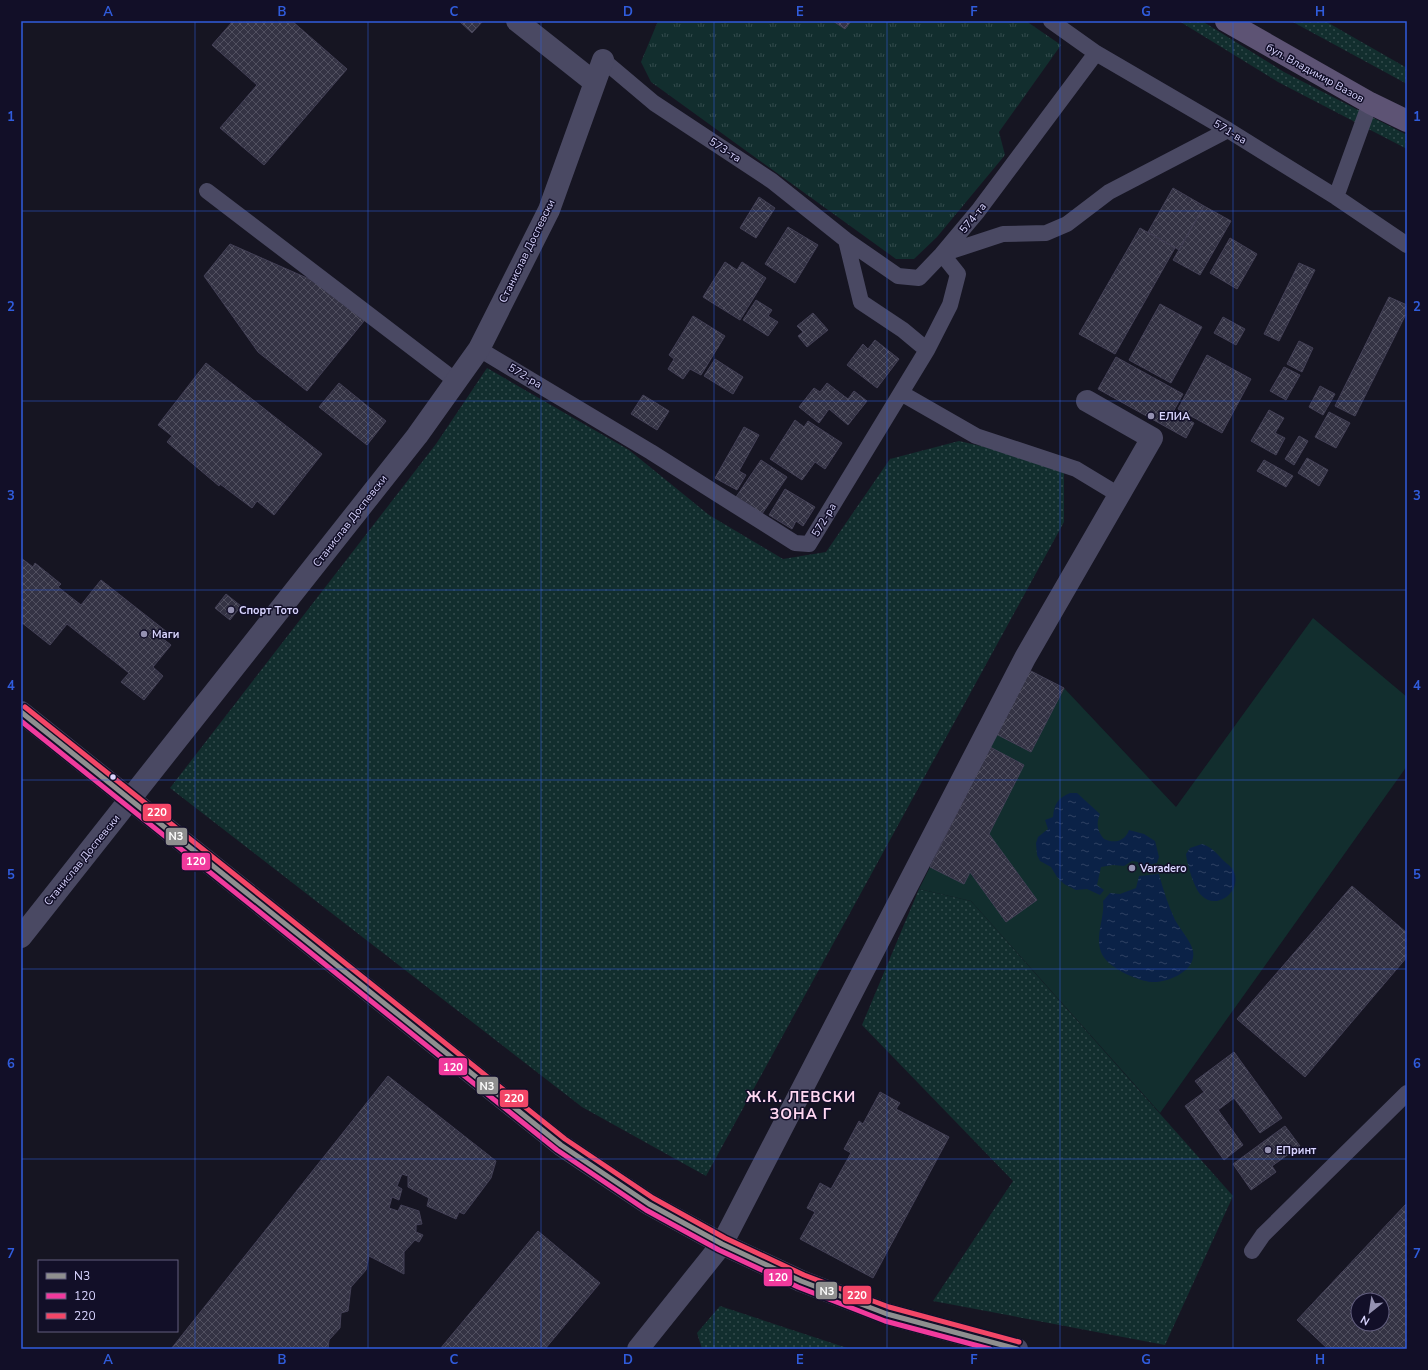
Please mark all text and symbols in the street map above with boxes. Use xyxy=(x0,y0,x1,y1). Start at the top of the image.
text: A xyxy=(103,3,113,21)
text: B xyxy=(278,3,287,21)
text: C xyxy=(450,3,459,21)
text: D xyxy=(623,3,633,21)
text: E xyxy=(796,3,804,21)
text: F xyxy=(970,3,978,21)
text: G xyxy=(1141,3,1151,21)
text: H xyxy=(1315,3,1325,21)
street label: бул. Владимир Вазов xyxy=(1263,40,1367,106)
text: 1 xyxy=(7,108,15,126)
text: 1 xyxy=(1413,108,1421,126)
street label: 571-ва xyxy=(1211,116,1250,148)
street label: 573-та xyxy=(706,134,744,166)
street label: Станислав Доспевски xyxy=(495,197,559,305)
street label: 574-та xyxy=(956,200,990,236)
text: 2 xyxy=(7,298,15,316)
text: 2 xyxy=(1413,298,1421,316)
street label: 572-ра xyxy=(505,360,545,392)
place label: ЕЛИА xyxy=(1159,409,1191,424)
marker: ЕЛИА xyxy=(1146,411,1156,421)
street label: Станислав Доспевски xyxy=(309,472,391,570)
text: 3 xyxy=(7,487,15,505)
text: 3 xyxy=(1413,487,1421,505)
street label: 572-ра xyxy=(808,500,840,540)
place label: Спорт Тото xyxy=(239,603,299,618)
marker: Спорт Тото xyxy=(226,605,236,615)
place label: Маги xyxy=(152,627,179,642)
marker: Маги xyxy=(139,629,149,639)
text: 4 xyxy=(7,677,15,695)
text: 4 xyxy=(1413,677,1421,695)
unlabelled marker xyxy=(108,772,118,782)
line badge: 220 xyxy=(142,803,172,822)
text: 220 xyxy=(147,805,167,820)
street label: Станислав Доспевски xyxy=(41,811,123,909)
line badge: N3 xyxy=(165,827,188,846)
text: N3 xyxy=(169,829,183,844)
line badge: 120 xyxy=(181,852,211,871)
text: 120 xyxy=(186,854,206,869)
place label: Varadero xyxy=(1139,861,1187,876)
marker: Varadero xyxy=(1127,863,1137,873)
text: 5 xyxy=(7,866,15,884)
text: 5 xyxy=(1413,866,1421,884)
text: 6 xyxy=(7,1055,15,1073)
text: 6 xyxy=(1413,1055,1421,1073)
line badge: 120 xyxy=(438,1057,468,1076)
text: 120 xyxy=(443,1060,463,1075)
line badge: N3 xyxy=(476,1076,499,1095)
text: N3 xyxy=(480,1079,494,1094)
district label: Ж.К. ЛЕВСКИ ЗОНА Г xyxy=(746,1087,856,1124)
line badge: 220 xyxy=(499,1089,529,1108)
text: 220 xyxy=(504,1091,524,1106)
place label: ЕПринт xyxy=(1276,1143,1317,1158)
marker: ЕПринт xyxy=(1263,1145,1273,1155)
text: 7 xyxy=(7,1245,15,1263)
text: 7 xyxy=(1413,1245,1421,1263)
legend xyxy=(38,1260,178,1332)
text: N3 xyxy=(74,1268,90,1284)
line badge: 120 xyxy=(763,1268,793,1287)
text: 120 xyxy=(768,1270,788,1285)
line badge: N3 xyxy=(815,1281,838,1300)
text: N3 xyxy=(820,1284,834,1299)
line badge: 220 xyxy=(842,1285,872,1305)
text: 120 xyxy=(74,1288,96,1304)
text: 220 xyxy=(847,1288,867,1303)
north arrow xyxy=(1350,1292,1390,1332)
text: 220 xyxy=(74,1308,96,1324)
text: N xyxy=(1358,1312,1373,1329)
text: A xyxy=(103,1351,113,1369)
text: B xyxy=(278,1351,287,1369)
text: C xyxy=(450,1351,459,1369)
text: D xyxy=(623,1351,633,1369)
text: E xyxy=(796,1351,804,1369)
text: F xyxy=(970,1351,978,1369)
text: G xyxy=(1141,1351,1151,1369)
text: H xyxy=(1315,1351,1325,1369)

